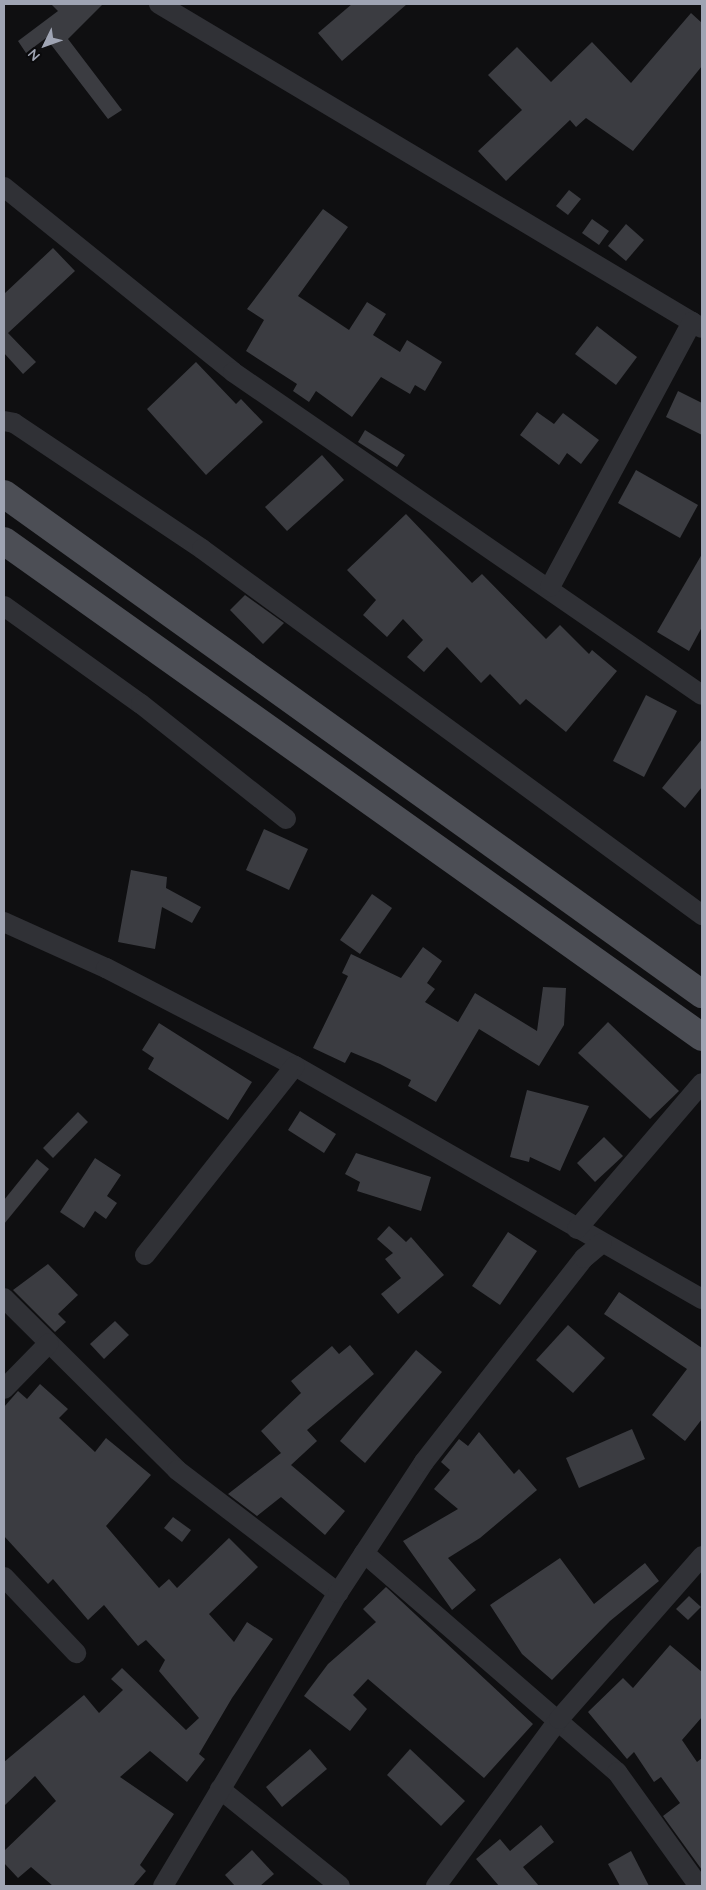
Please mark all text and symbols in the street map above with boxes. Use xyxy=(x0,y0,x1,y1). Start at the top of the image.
north arrow xyxy=(20,20,70,70)
text: N xyxy=(24,45,44,65)

